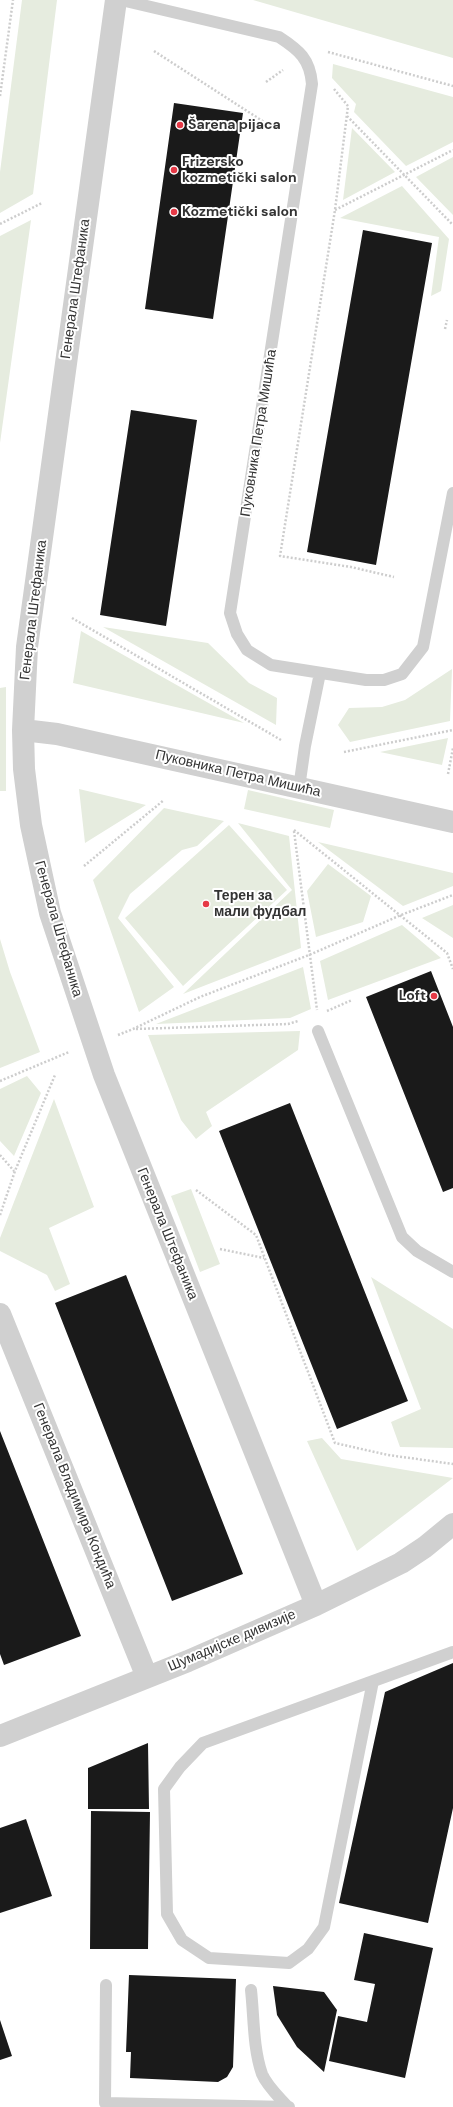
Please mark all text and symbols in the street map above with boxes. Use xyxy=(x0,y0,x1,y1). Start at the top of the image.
place label: Šarena pijaca xyxy=(188,117,281,133)
marker: Šarena pijaca xyxy=(175,120,185,130)
place label: Frizersko kozmetički salon xyxy=(182,154,297,186)
marker: Frizersko kozmetički salon xyxy=(169,165,179,175)
place label: Kozmetički salon xyxy=(182,204,298,220)
marker: Kozmetički salon xyxy=(169,207,179,217)
street label: Генерала Штефаника xyxy=(58,218,94,360)
street label: Пуковника Петра Мишића xyxy=(237,348,281,518)
street label: Генерала Штефаника xyxy=(17,539,51,681)
street label: Пуковника Петра Мишића xyxy=(154,747,322,801)
street label: Генерала Штефаника xyxy=(30,859,86,999)
place label: Терен за мали фудбал xyxy=(214,888,306,920)
marker: Терен за мали фудбал xyxy=(201,899,211,909)
place label: Loft xyxy=(399,988,426,1004)
marker: Loft xyxy=(429,991,439,1001)
street label: Генерала Штефаника xyxy=(133,1165,201,1303)
street label: Генерала Владимира Кондића xyxy=(29,1401,119,1591)
street label: Шумадијске дивизије xyxy=(165,1606,299,1676)

